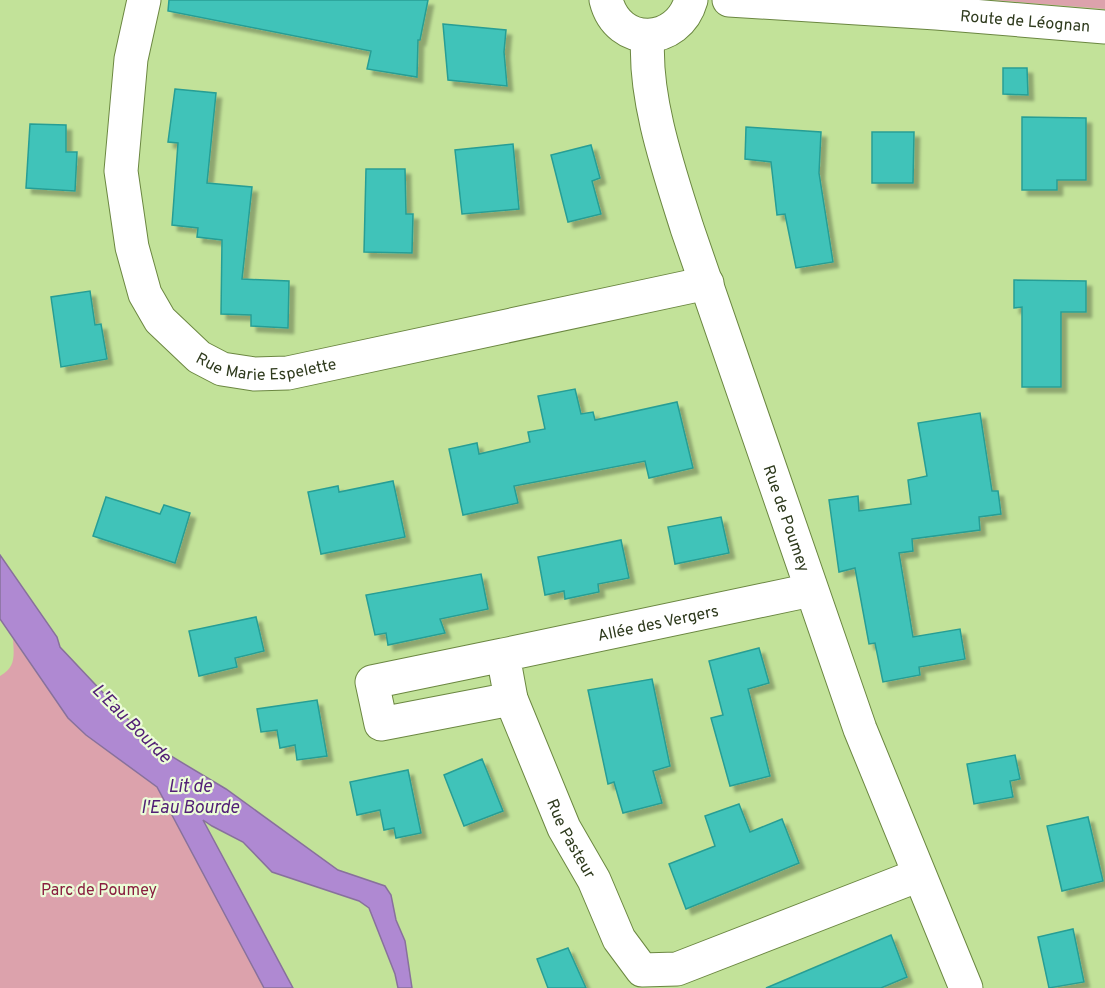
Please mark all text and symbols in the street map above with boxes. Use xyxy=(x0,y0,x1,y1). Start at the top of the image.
street label: Route de Léognan xyxy=(959,7,1091,38)
street label: Rue Marie Espelette xyxy=(192,349,338,386)
street label: Rue de Poumey xyxy=(758,463,813,575)
street label: Allée des Vergers xyxy=(596,602,721,647)
water label: L'Eau Bourde xyxy=(86,679,176,769)
water label: Lit de l'Eau Bourde xyxy=(141,776,240,820)
street label: Rue Pasteur xyxy=(541,796,599,883)
park label: Parc de Poumey xyxy=(41,881,157,901)

